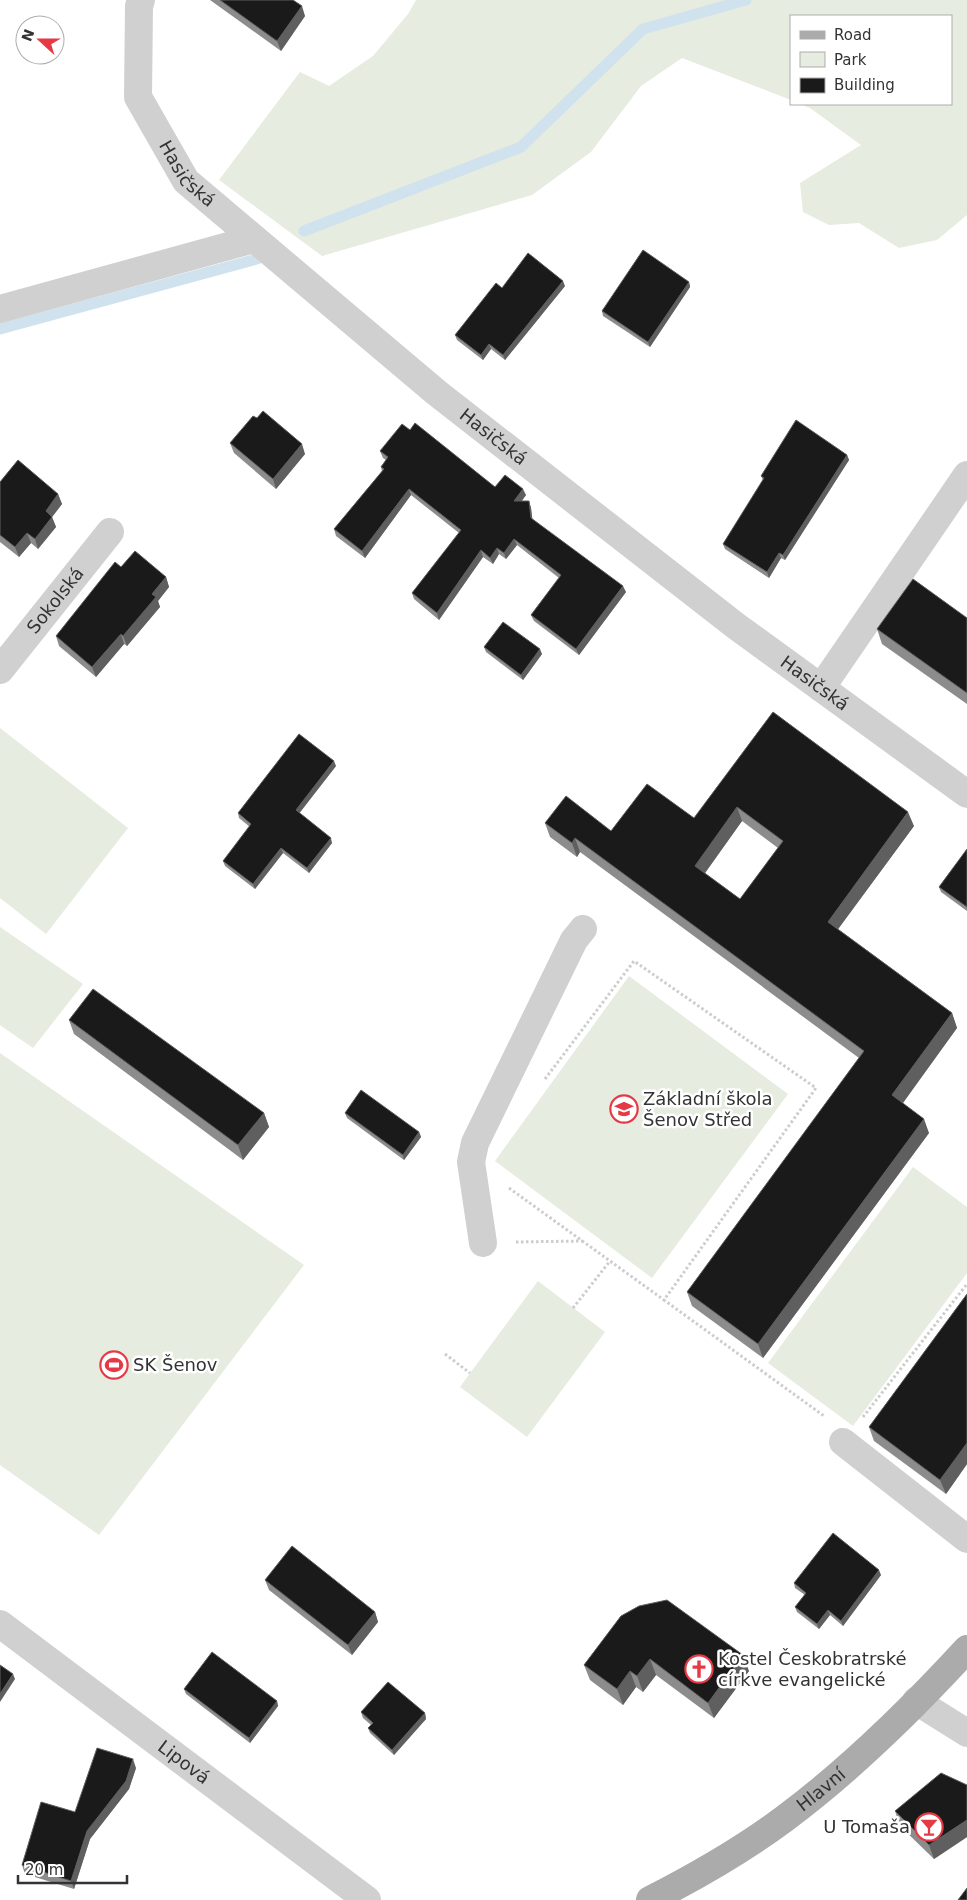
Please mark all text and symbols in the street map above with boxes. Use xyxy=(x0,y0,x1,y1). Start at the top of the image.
north arrow xyxy=(15,15,65,65)
legend xyxy=(790,15,952,105)
text: Road xyxy=(834,26,872,44)
text: N xyxy=(18,27,37,44)
text: Park xyxy=(834,51,867,69)
text: Building xyxy=(834,76,895,94)
street label: Hasičská xyxy=(155,137,220,211)
street label: Hasičská xyxy=(456,404,531,469)
street label: Sokolská xyxy=(22,563,88,637)
street label: Hasičská xyxy=(777,651,853,715)
place label: Základní škola Šenov Střed xyxy=(643,1088,773,1130)
school or university icon: Základní škola Šenov Střed xyxy=(609,1094,639,1124)
sports icon: SK Šenov xyxy=(99,1350,129,1380)
place label: SK Šenov xyxy=(133,1354,218,1375)
place label: Kostel Českobratrské církve evangelické xyxy=(718,1648,907,1690)
church icon: Kostel Českobratrské církve evangelické xyxy=(684,1654,714,1684)
street label: Lipová xyxy=(154,1736,214,1788)
street label: Hlavní xyxy=(792,1763,850,1815)
bar icon: U Tomaša xyxy=(914,1812,944,1842)
place label: U Tomaša xyxy=(823,1816,910,1837)
scale bar xyxy=(18,1852,126,1884)
text: 20 m xyxy=(25,1861,63,1879)

